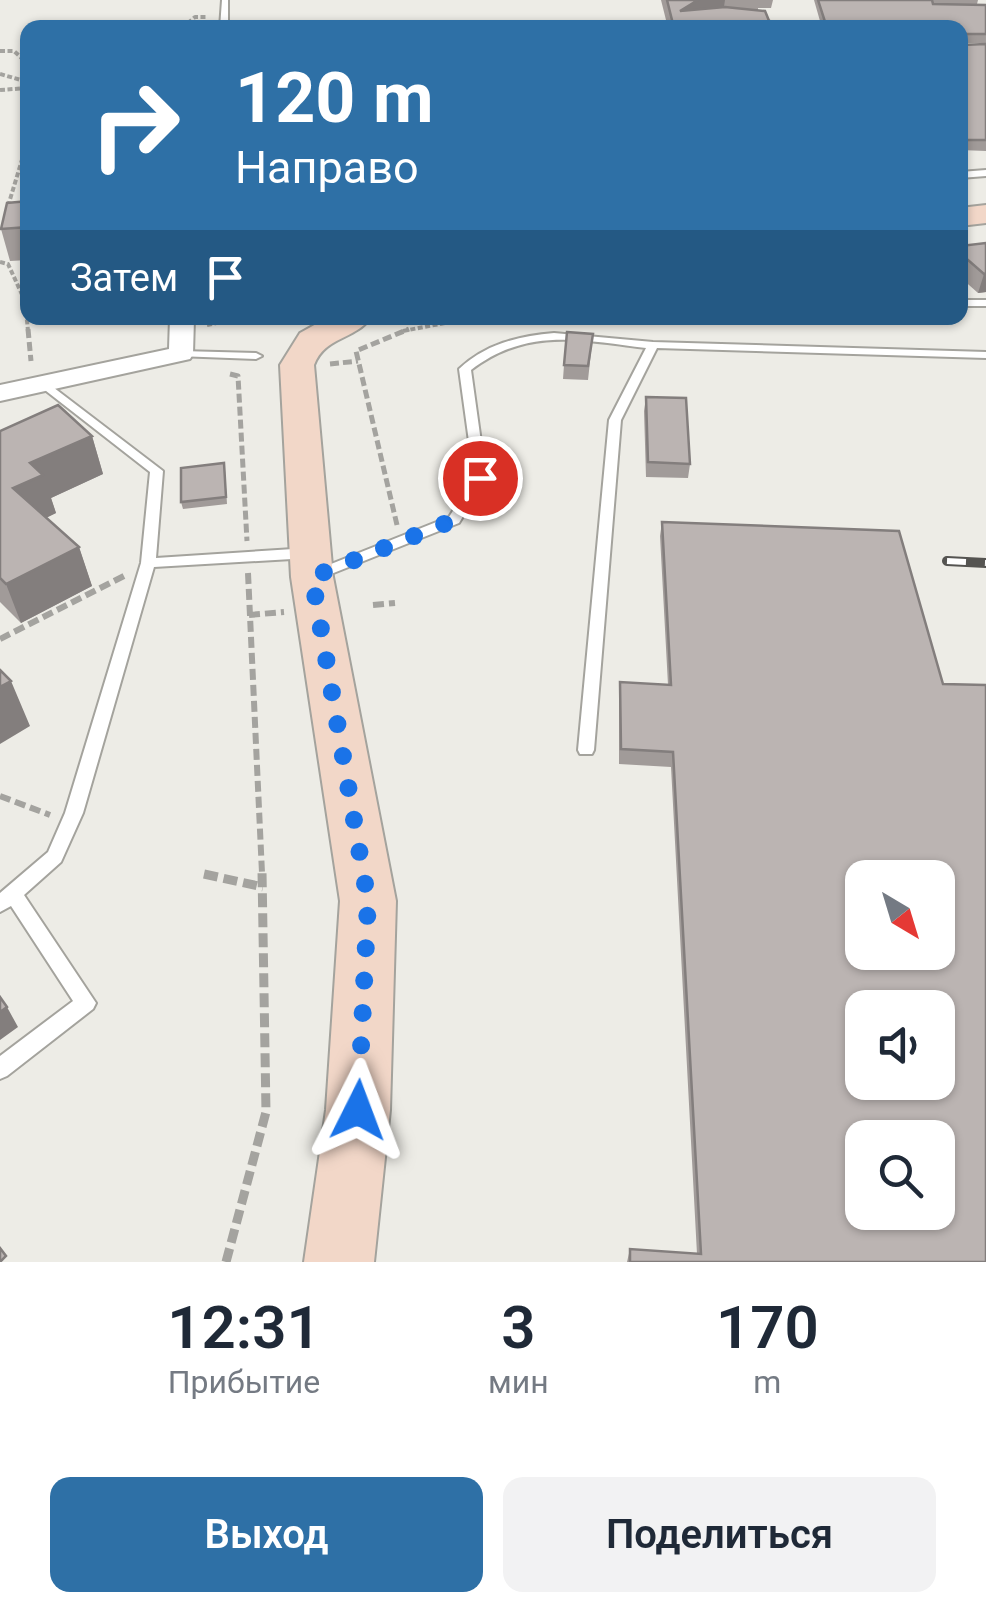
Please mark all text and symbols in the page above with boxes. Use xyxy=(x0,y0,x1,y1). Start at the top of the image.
text: 120 m xyxy=(235,57,434,139)
icon: right xyxy=(70,60,200,190)
text: Направо xyxy=(235,141,419,194)
icon: arrive xyxy=(198,250,253,305)
text: Затем xyxy=(70,256,178,300)
pin xyxy=(438,436,523,521)
icon: arrive xyxy=(453,451,508,506)
north arrow xyxy=(845,860,955,970)
map controls xyxy=(845,860,955,1230)
button: sound xyxy=(845,990,955,1100)
position arrow xyxy=(306,1058,410,1162)
button: search xyxy=(845,1120,955,1230)
text: 12:31 xyxy=(167,1292,321,1363)
text: 3 xyxy=(501,1292,535,1363)
text: 170 xyxy=(716,1292,819,1363)
text: Прибытие xyxy=(168,1363,320,1401)
text: мин xyxy=(488,1363,549,1401)
text: m xyxy=(753,1363,781,1401)
button: Выход xyxy=(50,1477,483,1592)
button: Поделиться xyxy=(503,1477,936,1592)

